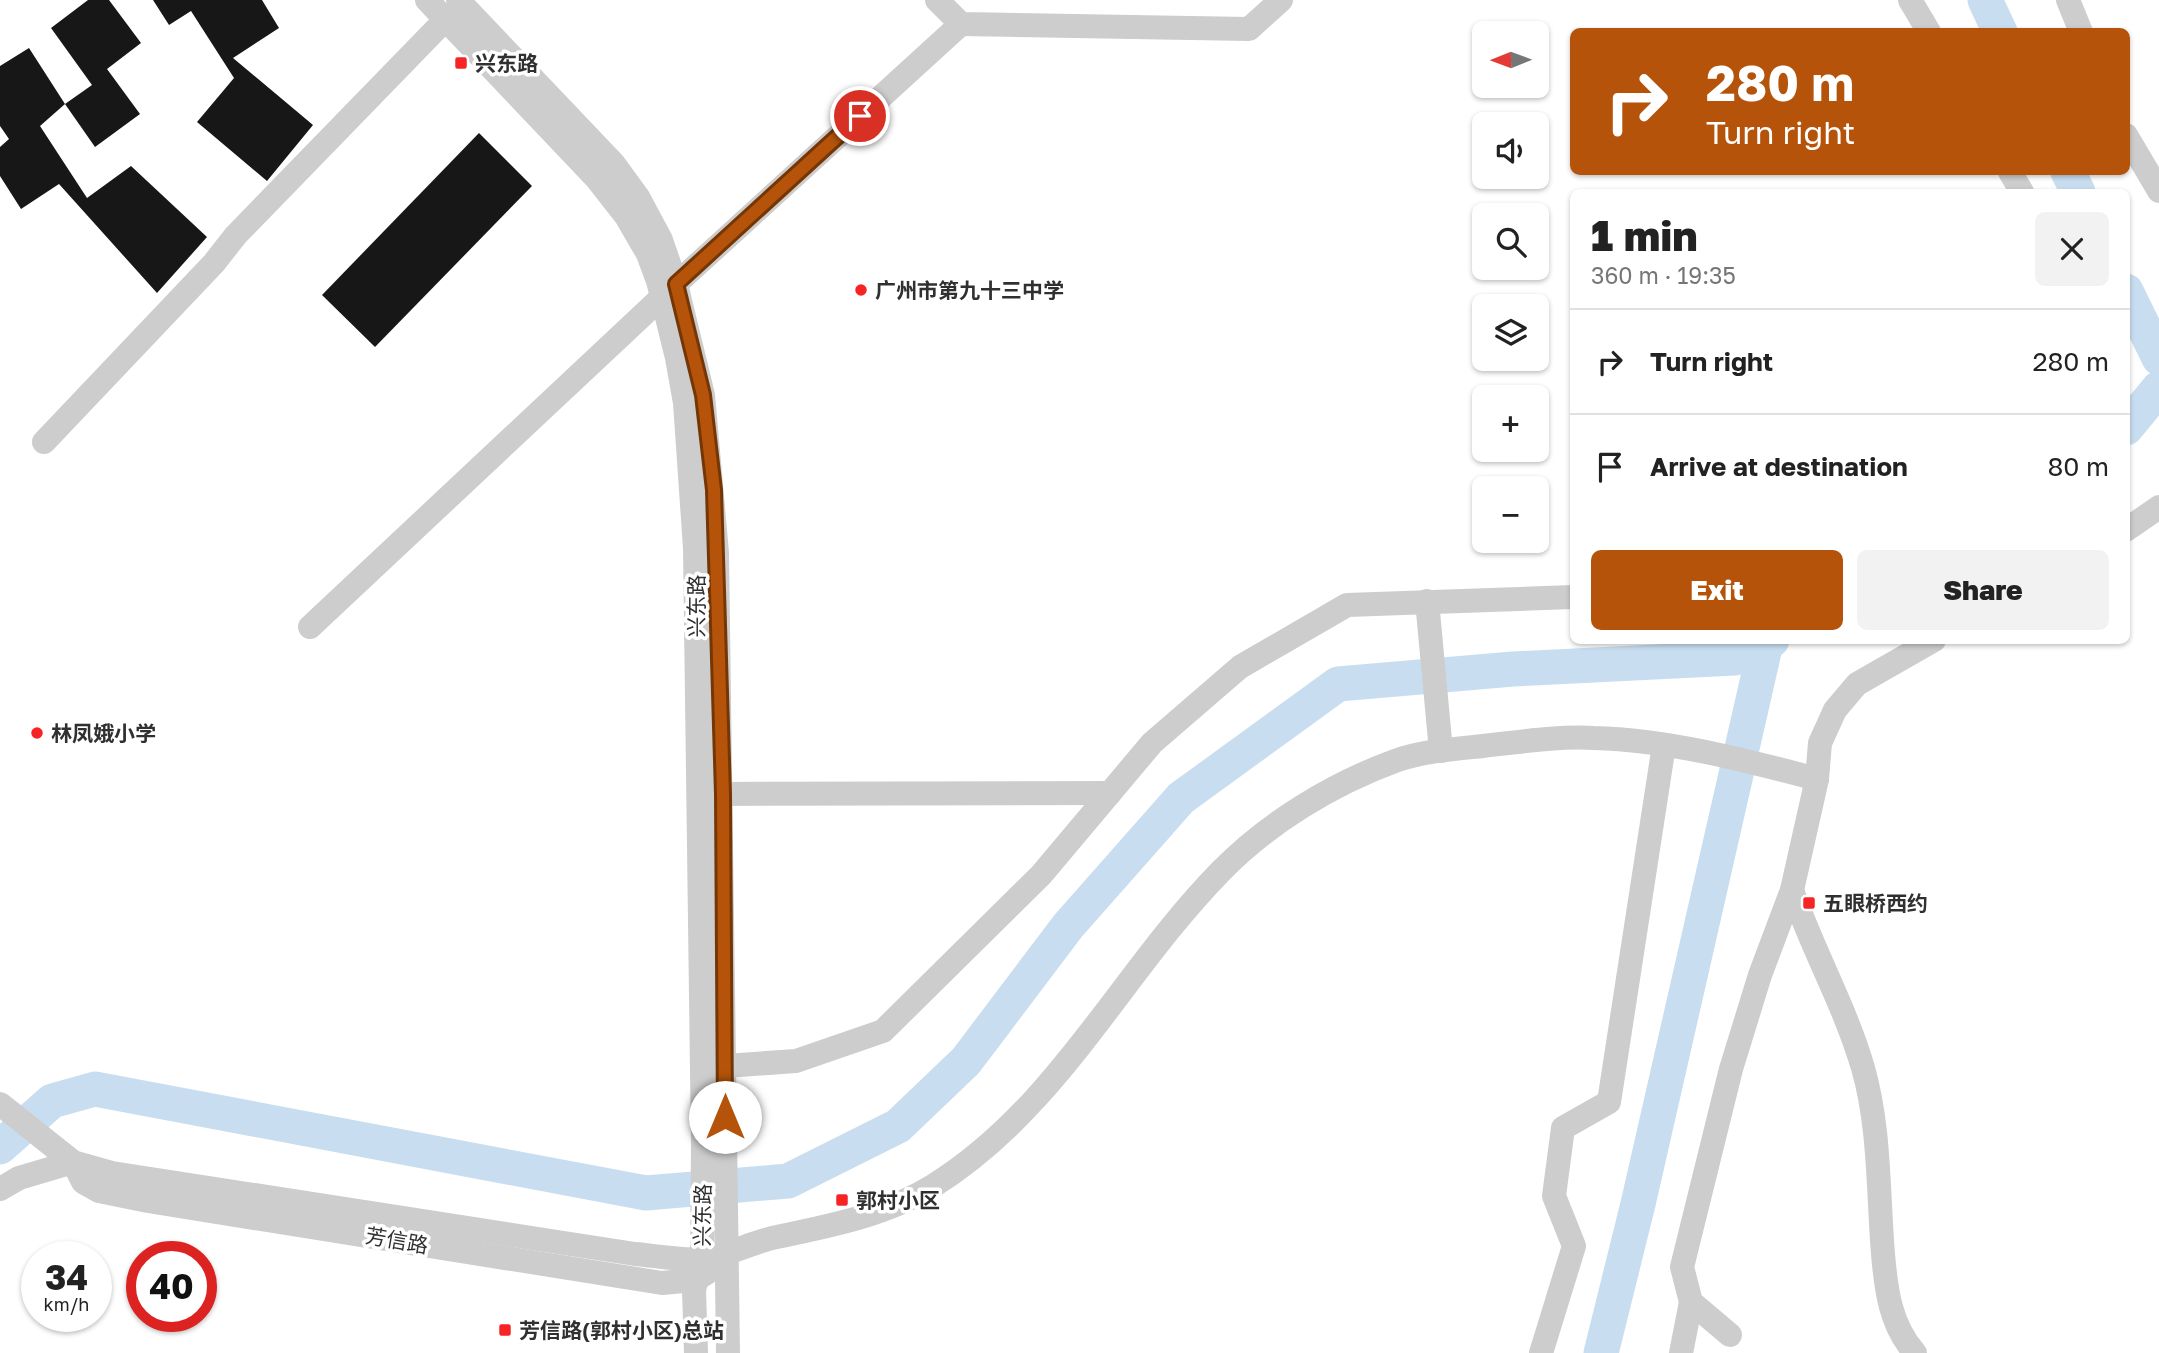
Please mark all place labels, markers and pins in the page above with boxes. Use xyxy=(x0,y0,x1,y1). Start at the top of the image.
place label: 兴东路 xyxy=(475,50,538,76)
marker: 兴东路 xyxy=(453,55,469,71)
pin xyxy=(830,86,890,146)
place label: 广州市第九十三中学 xyxy=(875,277,1064,303)
marker: 广州市第九十三中学 xyxy=(853,282,869,298)
place label: 林凤娥小学 xyxy=(51,720,156,746)
marker: 林凤娥小学 xyxy=(29,725,45,741)
place label: 五眼桥西约 xyxy=(1823,890,1928,916)
marker: 五眼桥西约 xyxy=(1801,895,1817,911)
place label: 郭村小区 xyxy=(856,1187,940,1213)
marker: 郭村小区 xyxy=(834,1192,850,1208)
place label: 芳信路(郭村小区)总站 xyxy=(519,1317,724,1343)
marker: 芳信路(郭村小区)总站 xyxy=(497,1322,513,1338)

